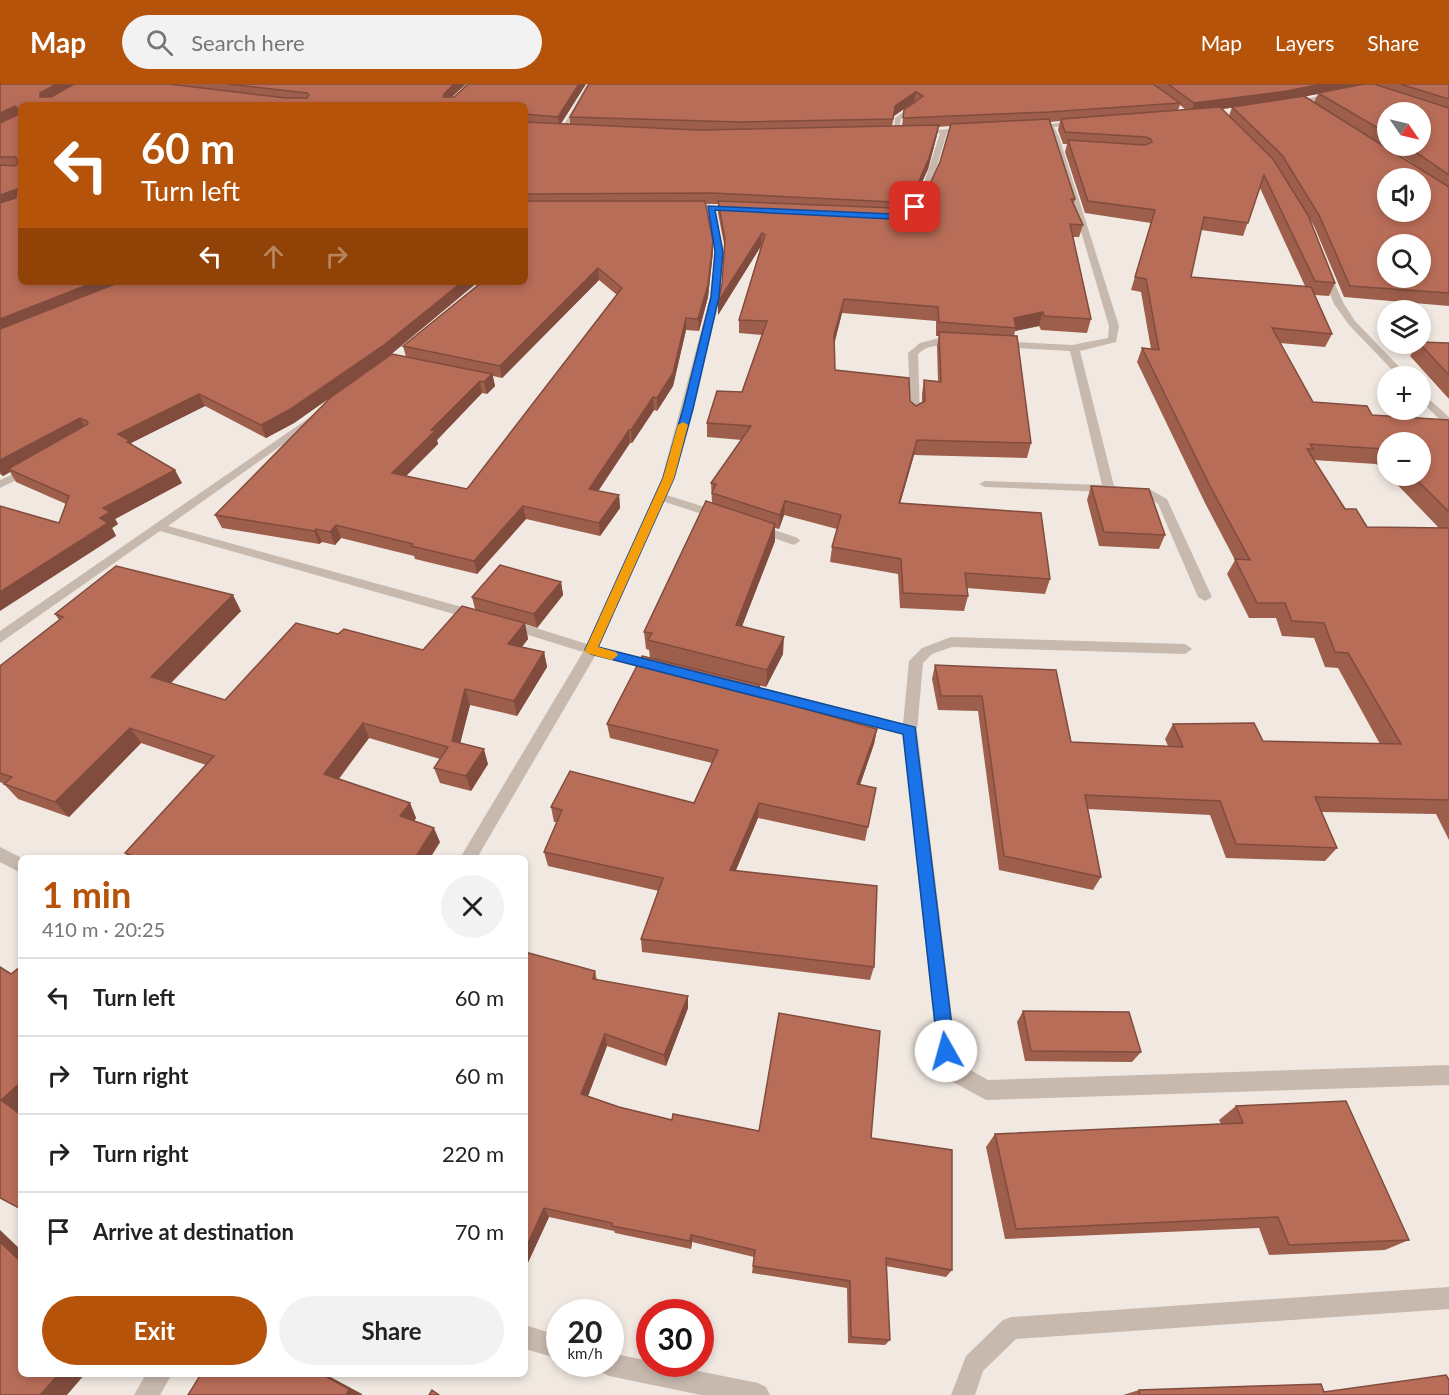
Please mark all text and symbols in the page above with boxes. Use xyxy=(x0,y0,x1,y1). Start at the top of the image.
search box xyxy=(122,15,542,69)
text: Map xyxy=(30,25,86,59)
icon: search xyxy=(143,26,176,59)
text: Search here xyxy=(191,29,305,56)
text: Map xyxy=(1201,30,1242,55)
text: Layers xyxy=(1275,30,1334,55)
text: Share xyxy=(1367,30,1419,55)
north arrow xyxy=(1377,102,1431,156)
map controls xyxy=(1377,102,1431,486)
text: 60 m xyxy=(141,123,235,173)
icon: left xyxy=(42,126,120,204)
button: sound xyxy=(1377,168,1431,222)
text: Turn left xyxy=(141,174,240,207)
pin xyxy=(889,181,940,232)
icon: arrive xyxy=(898,190,931,223)
button: search xyxy=(1377,234,1431,288)
icon: left xyxy=(194,240,227,273)
icon: ahead xyxy=(257,240,290,273)
icon: right xyxy=(320,240,353,273)
button: layers xyxy=(1377,300,1431,354)
button: + xyxy=(1377,366,1431,420)
button: − xyxy=(1377,432,1431,486)
text: 1 min xyxy=(42,872,131,916)
button: close xyxy=(441,875,504,938)
text: 410 m · 20:25 xyxy=(42,917,165,941)
icon: left xyxy=(42,981,75,1014)
text: Turn left xyxy=(93,984,175,1011)
text: 60 m xyxy=(455,984,504,1011)
position arrow xyxy=(914,1019,978,1083)
icon: right xyxy=(42,1059,75,1092)
text: Turn right xyxy=(93,1062,188,1089)
text: 60 m xyxy=(455,1062,504,1089)
icon: right xyxy=(42,1137,75,1170)
text: Turn right xyxy=(93,1140,188,1167)
text: 220 m xyxy=(442,1140,504,1167)
icon: arrive xyxy=(42,1215,75,1248)
text: Arrive at destination xyxy=(93,1218,294,1245)
text: 70 m xyxy=(455,1218,504,1245)
button: Exit xyxy=(42,1296,267,1365)
button: Share xyxy=(279,1296,504,1365)
speed limit sign: 30 xyxy=(636,1299,714,1377)
text: 20 xyxy=(568,1313,602,1349)
text: km/h xyxy=(567,1344,603,1362)

